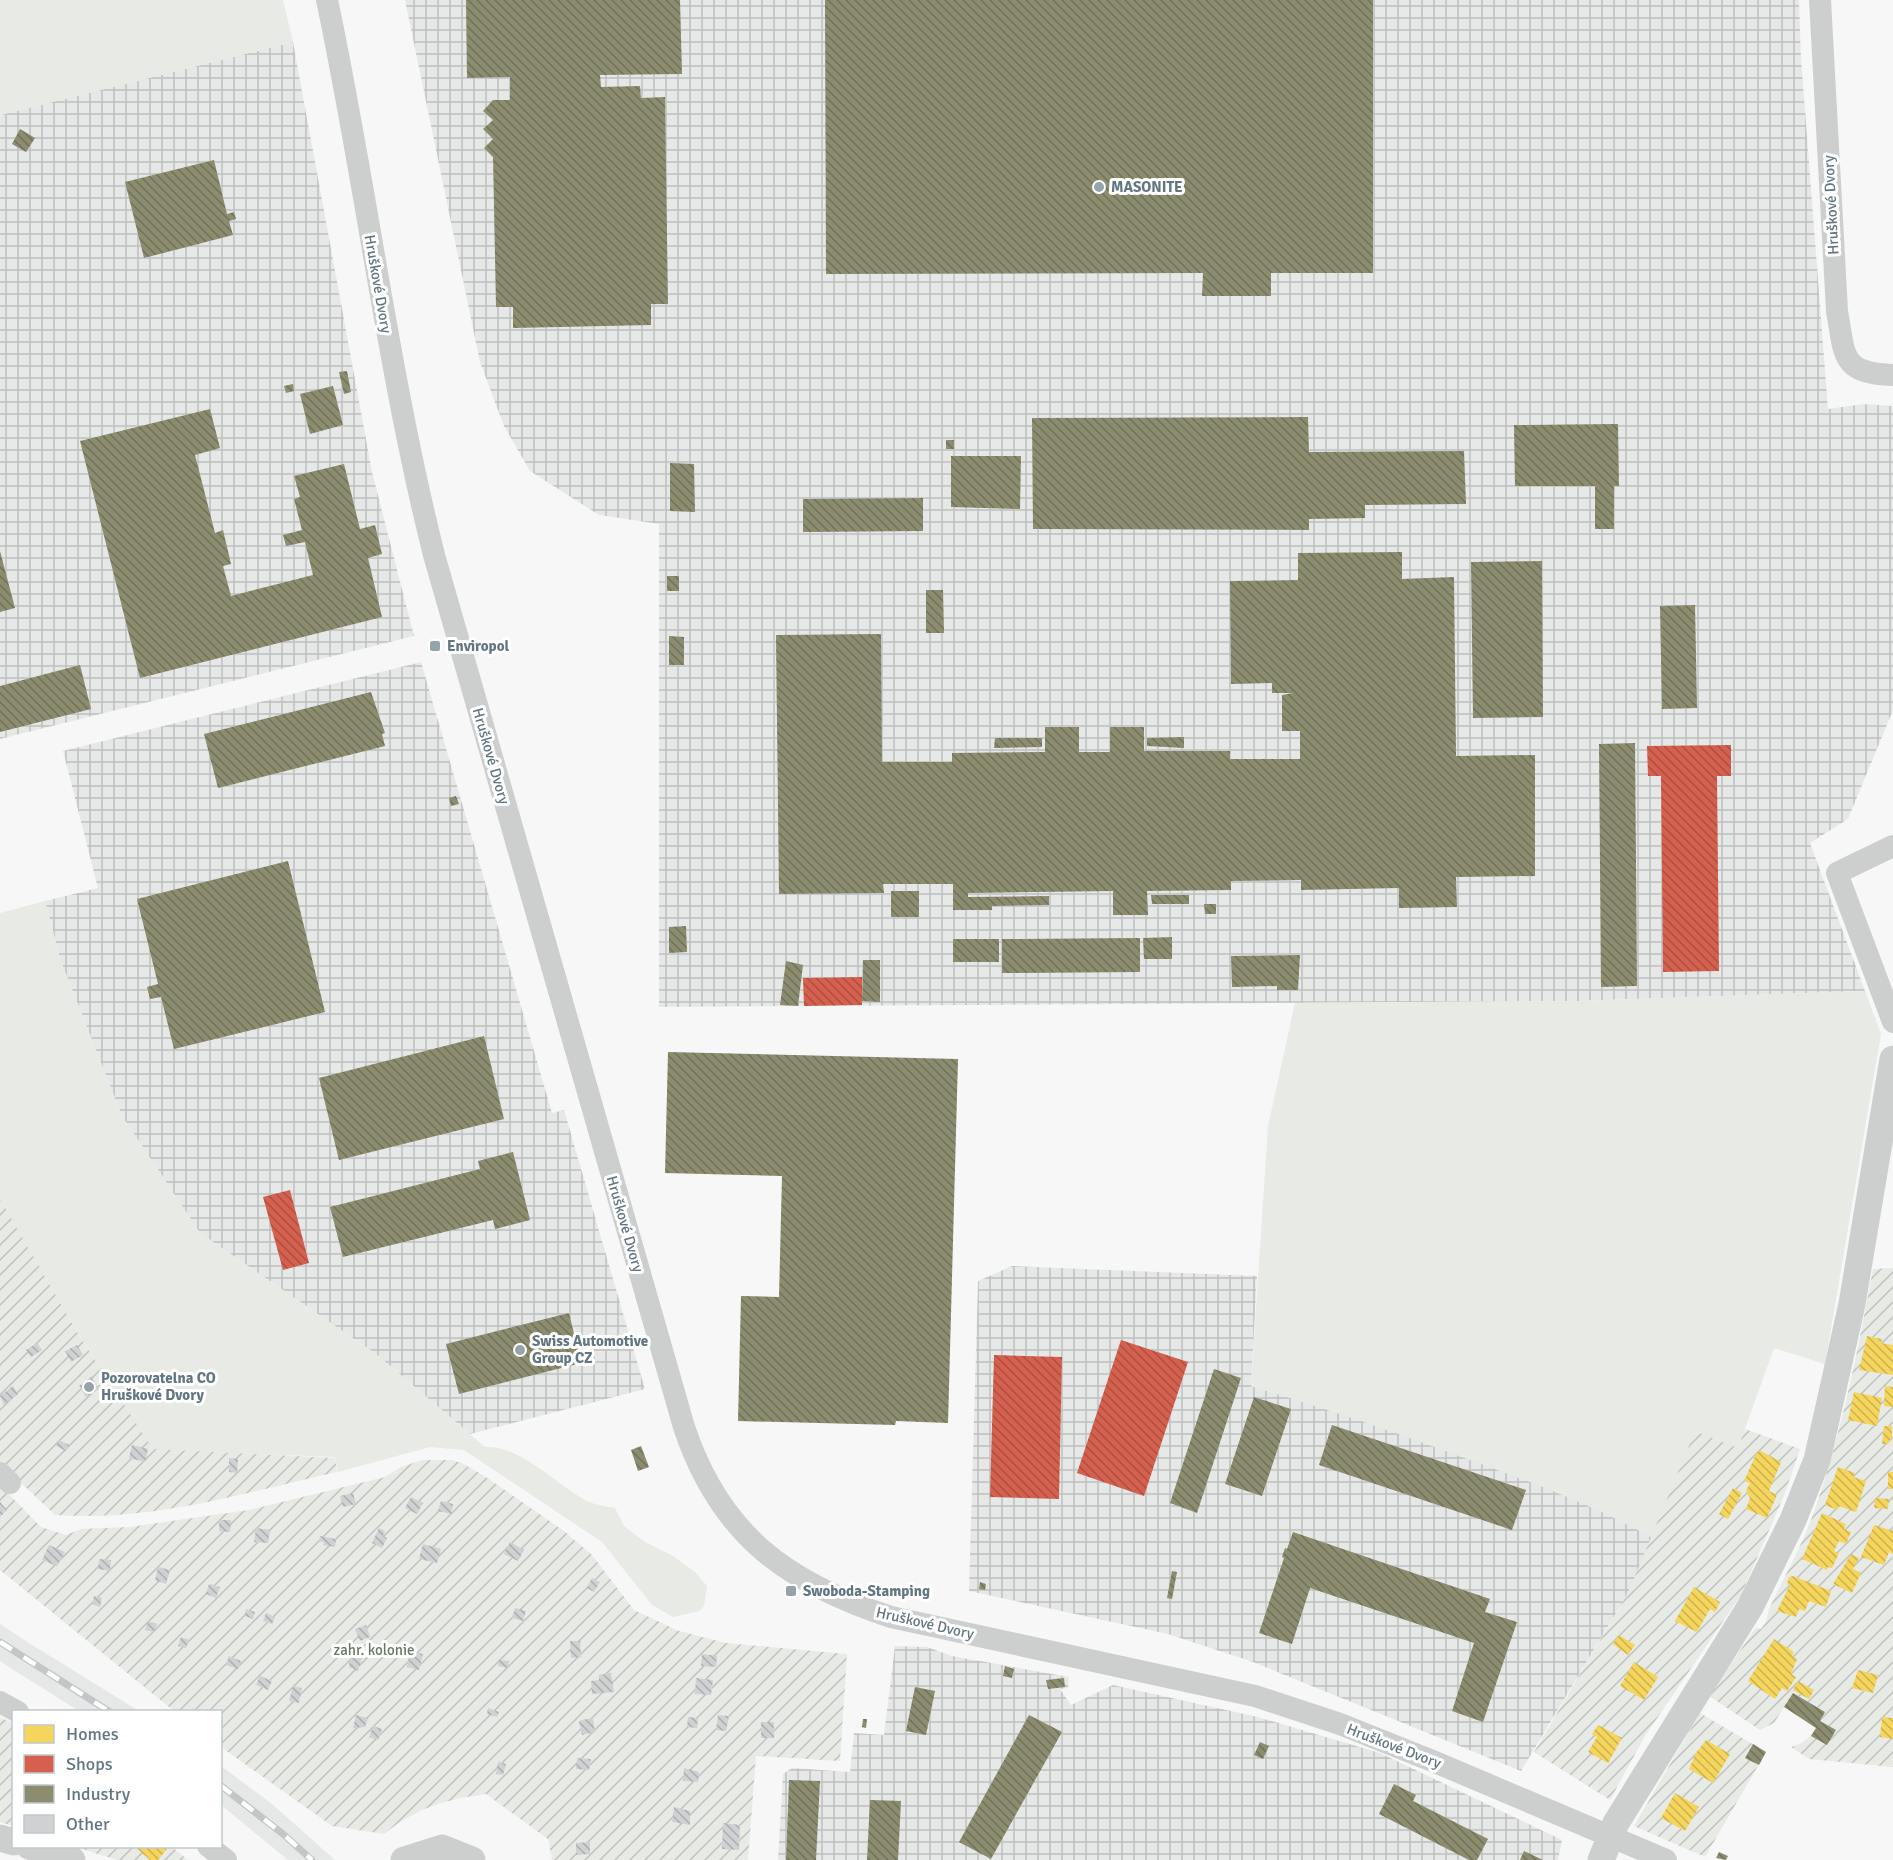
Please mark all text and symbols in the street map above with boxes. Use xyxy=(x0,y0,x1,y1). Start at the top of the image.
street label: Hruškové Dvory xyxy=(1819,155,1843,255)
place label: MASONITE xyxy=(1111,178,1183,196)
marker: MASONITE xyxy=(1092,180,1106,194)
street label: Hruškové Dvory xyxy=(360,233,396,335)
place label: Enviropol xyxy=(447,637,509,655)
marker: Enviropol xyxy=(428,639,442,653)
street label: Hruškové Dvory xyxy=(469,706,513,806)
street label: Hruškové Dvory xyxy=(603,1174,647,1274)
place label: Swiss Automotive Group CZ xyxy=(532,1332,648,1367)
marker: Swiss Automotive Group CZ xyxy=(513,1343,527,1357)
place label: Pozorovatelna CO Hruškové Dvory xyxy=(101,1369,216,1404)
marker: Pozorovatelna CO Hruškové Dvory xyxy=(82,1380,96,1394)
place label: Swoboda-Stamping xyxy=(803,1582,930,1600)
marker: Swoboda-Stamping xyxy=(784,1584,798,1598)
street label: Hruškové Dvory xyxy=(874,1603,976,1643)
park label: zahr. kolonie xyxy=(333,1641,415,1659)
legend xyxy=(12,1710,222,1848)
street label: Hruškové Dvory xyxy=(1344,1720,1444,1772)
text: Homes xyxy=(66,1723,119,1745)
text: Shops xyxy=(66,1753,113,1775)
text: Industry xyxy=(66,1783,131,1805)
text: Other xyxy=(66,1813,110,1835)

